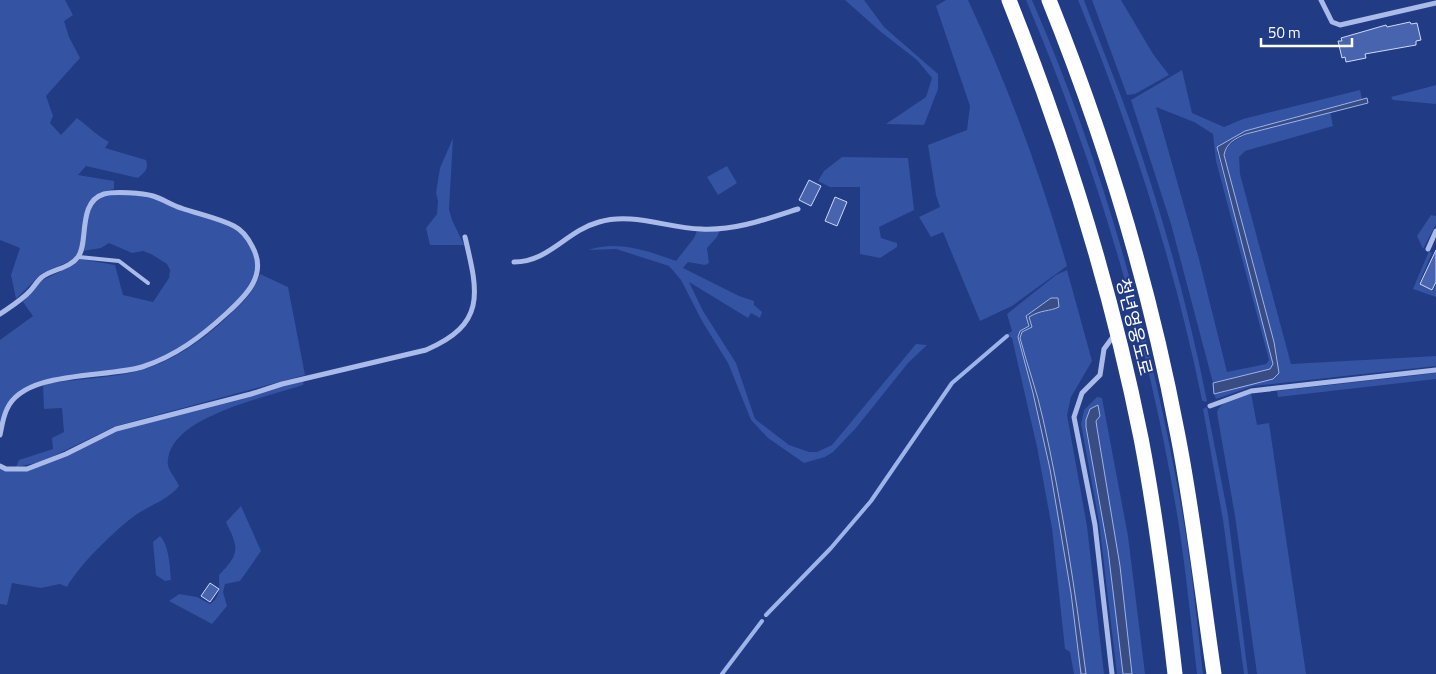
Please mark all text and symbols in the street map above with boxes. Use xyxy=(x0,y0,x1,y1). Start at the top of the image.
scale bar xyxy=(1261,15,1352,47)
text: 50 m xyxy=(1268,21,1301,44)
street label: 청년영웅도로 xyxy=(1109,275,1160,378)

